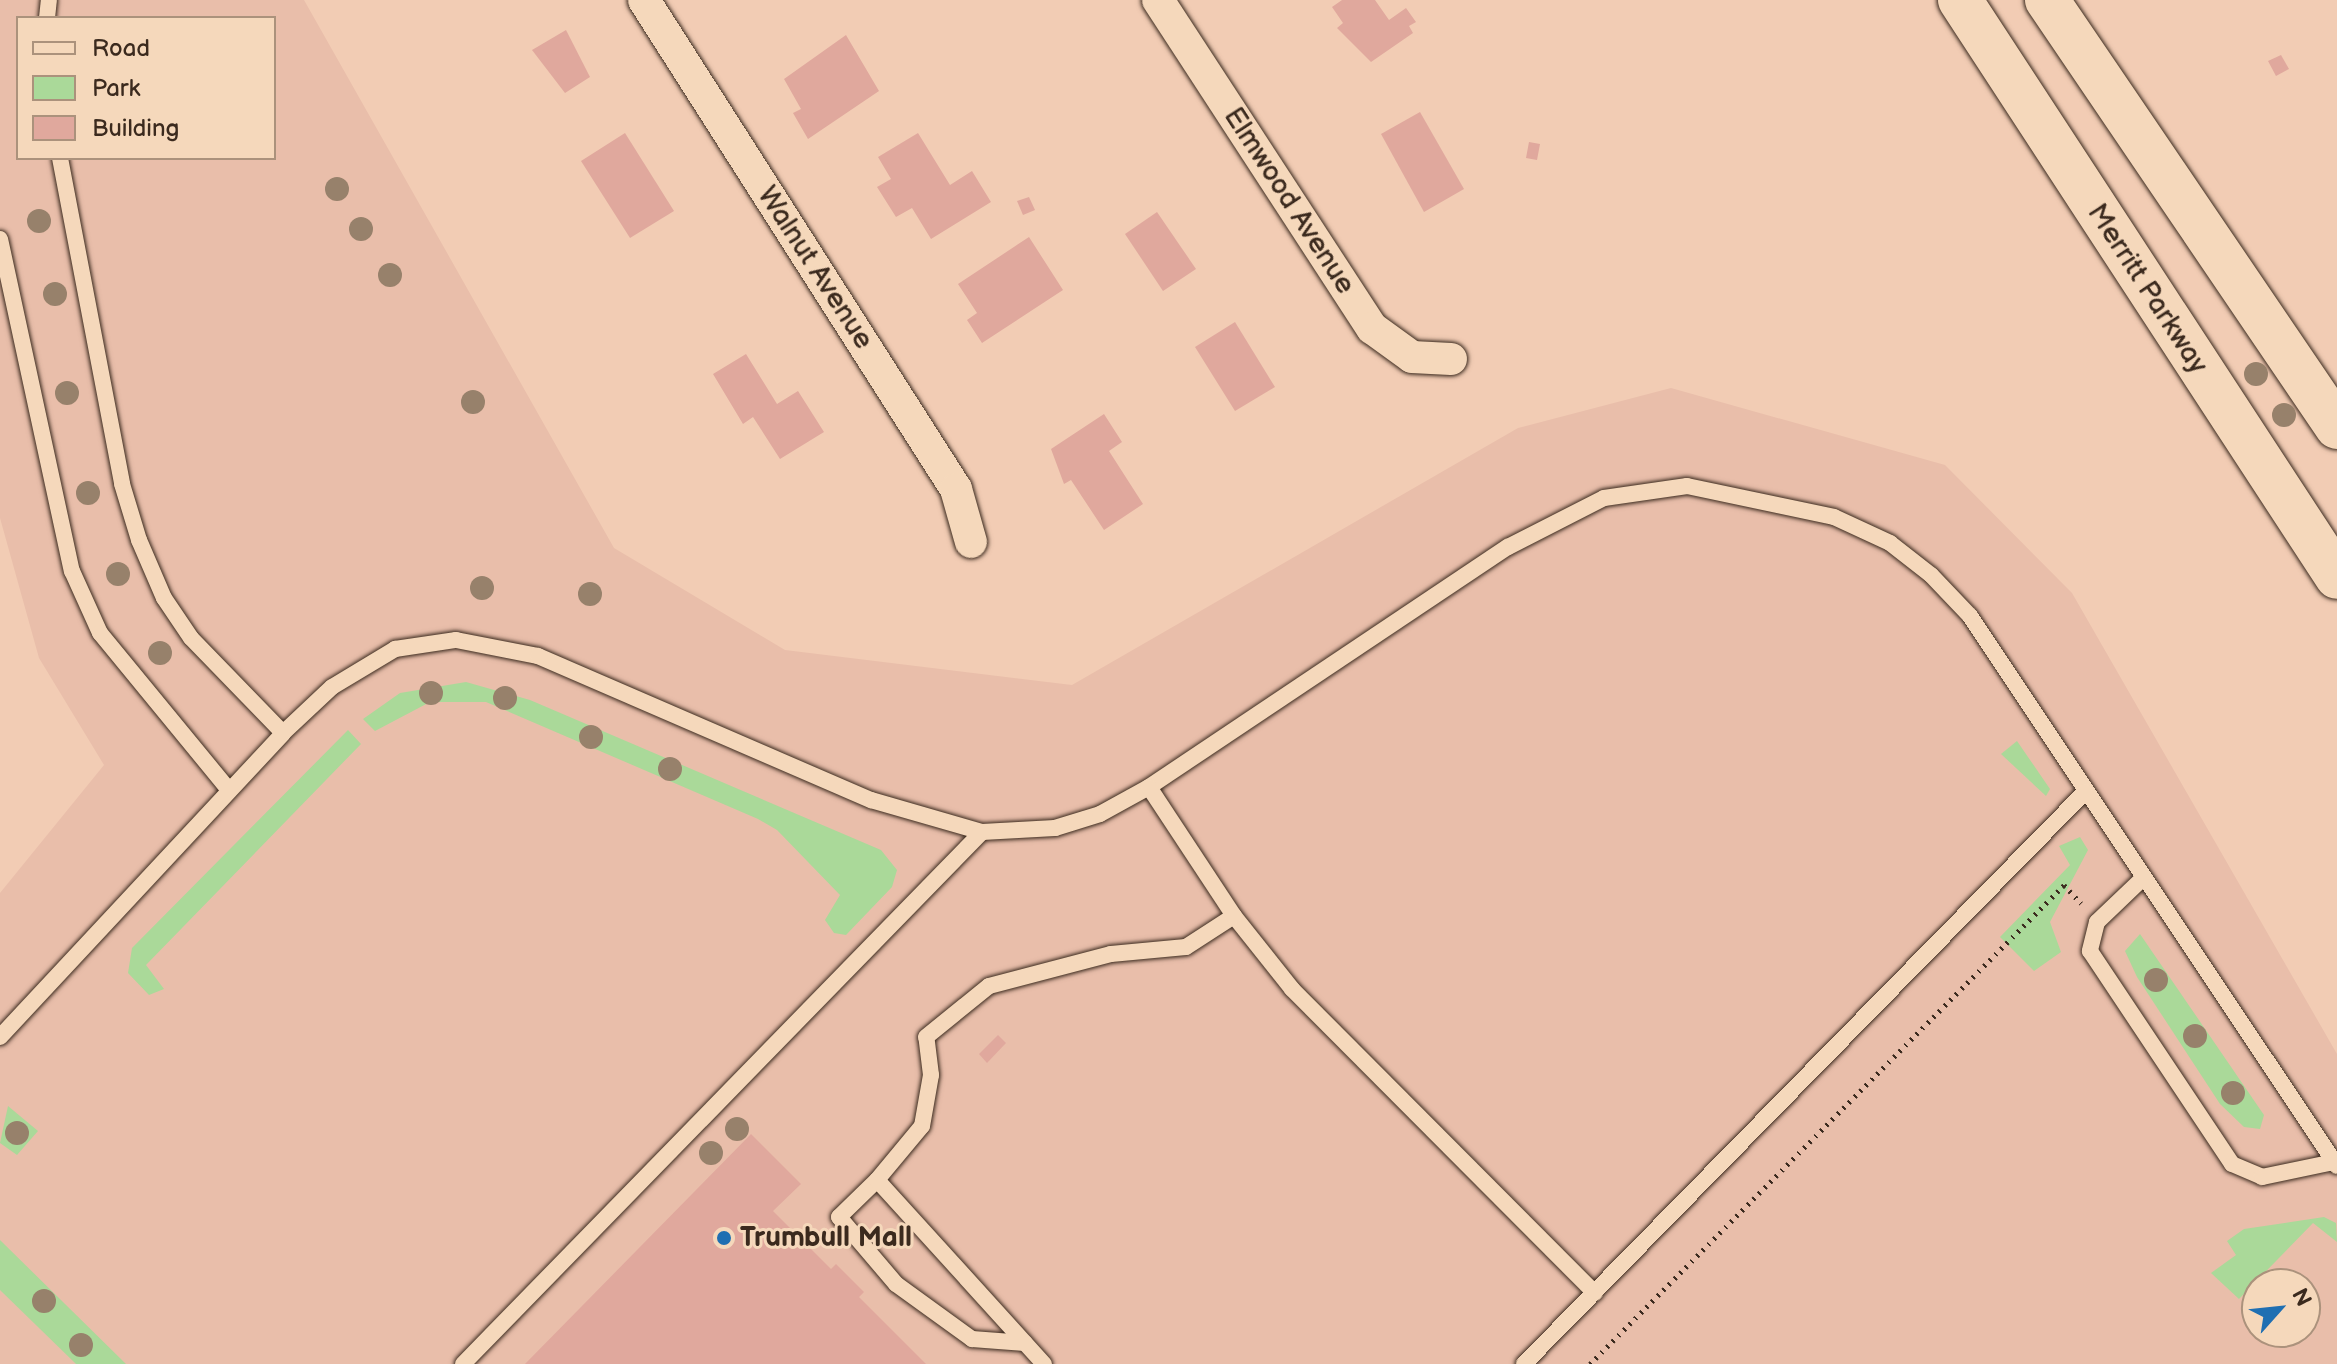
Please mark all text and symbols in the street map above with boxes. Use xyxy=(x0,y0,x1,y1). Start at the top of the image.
legend xyxy=(16,16,276,160)
text: Road xyxy=(92,34,150,63)
text: Park xyxy=(92,74,140,103)
street label: Elmwood Avenue xyxy=(1216,101,1362,301)
text: Building xyxy=(92,114,179,143)
street label: Walnut Avenue xyxy=(750,180,880,356)
street label: Merritt Parkway xyxy=(2080,198,2214,380)
place label: Trumbull Mall xyxy=(740,1221,912,1255)
marker: Trumbull Mall xyxy=(715,1229,733,1247)
north arrow xyxy=(2241,1268,2321,1348)
text: N xyxy=(2285,1284,2317,1311)

